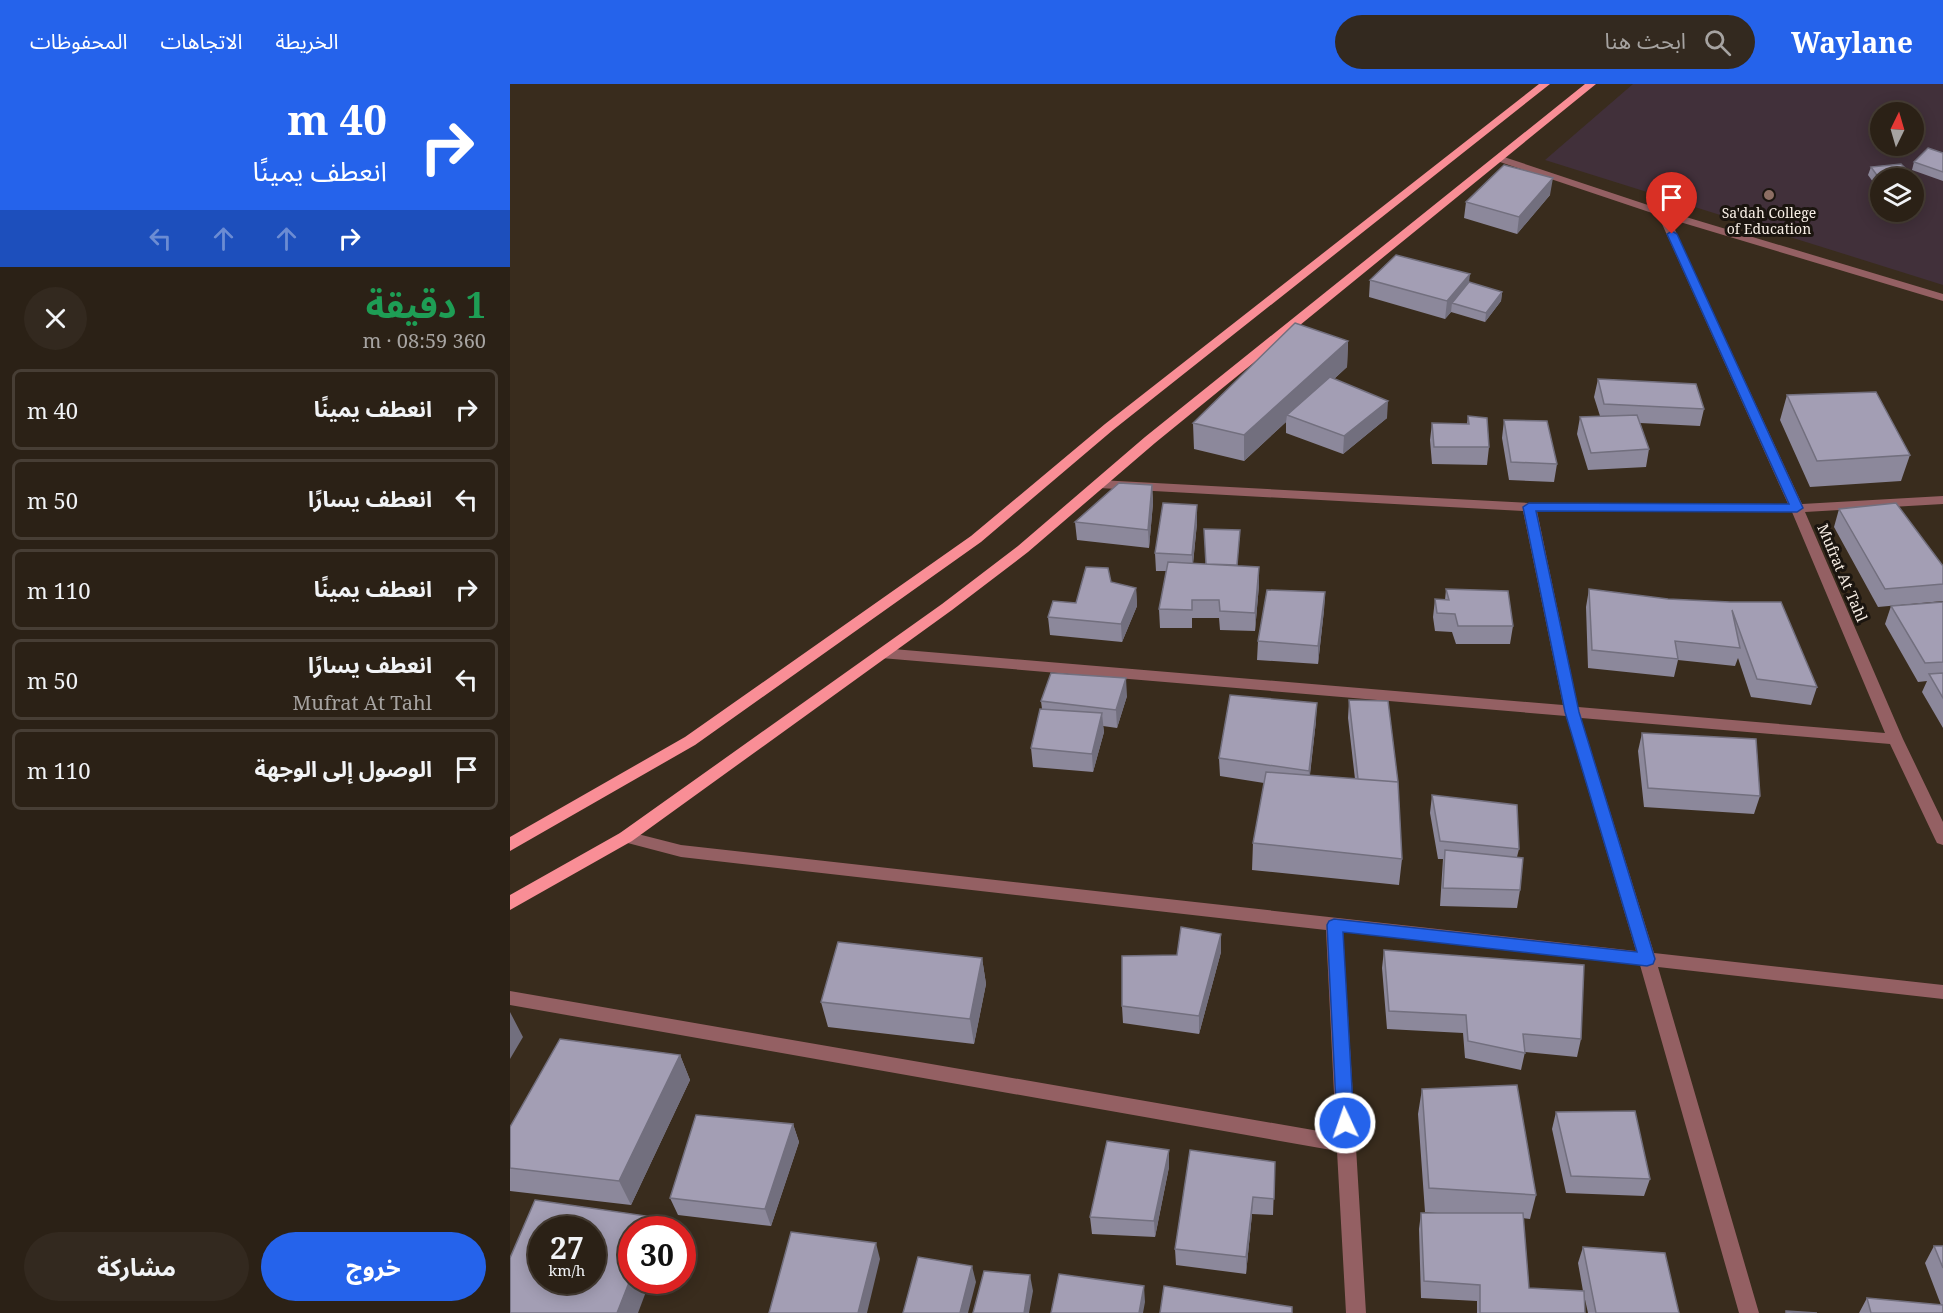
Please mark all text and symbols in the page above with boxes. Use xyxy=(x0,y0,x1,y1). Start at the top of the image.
search box xyxy=(1335,15,1755,69)
text: Waylane xyxy=(1791,23,1913,61)
text: ابحث هنا xyxy=(1605,25,1686,55)
icon: search xyxy=(1701,26,1734,59)
text: المحفوظات xyxy=(30,27,127,55)
text: الاتجاهات xyxy=(160,27,242,55)
text: الخريطة xyxy=(275,27,338,55)
text: 40 m xyxy=(287,90,387,147)
north arrow xyxy=(1870,102,1924,156)
map controls xyxy=(1870,102,1924,222)
icon: right xyxy=(408,108,486,186)
text: انعطف يمينًا xyxy=(253,152,387,189)
button: layers xyxy=(1870,168,1924,222)
pin xyxy=(1646,172,1697,234)
icon: arrive xyxy=(1655,181,1688,214)
marker: Sa'dah College of Education xyxy=(1762,188,1776,202)
place label: Sa'dah College of Education xyxy=(1722,203,1816,238)
icon: left xyxy=(144,222,177,255)
icon: ahead xyxy=(207,222,240,255)
icon: ahead xyxy=(270,222,303,255)
icon: right xyxy=(333,222,366,255)
text: 1 دقيقة xyxy=(366,280,486,329)
button: close xyxy=(24,287,87,350)
text: 360 m · 08:59 xyxy=(363,327,486,354)
text: انعطف يمينًا xyxy=(314,393,432,423)
icon: right xyxy=(450,393,483,426)
text: 40 m xyxy=(27,395,78,425)
text: انعطف يسارًا xyxy=(308,483,432,513)
icon: left xyxy=(450,483,483,516)
text: 50 m xyxy=(27,485,78,515)
street label: Mufrat At Tahl xyxy=(1813,521,1873,625)
text: انعطف يمينًا xyxy=(314,573,432,603)
icon: right xyxy=(450,573,483,606)
text: 110 m xyxy=(27,575,90,605)
text: انعطف يسارًا xyxy=(308,649,432,679)
icon: left xyxy=(450,663,483,696)
text: 50 m xyxy=(27,665,78,695)
text: Mufrat At Tahl xyxy=(292,689,432,716)
text: الوصول إلى الوجهة xyxy=(254,753,432,783)
icon: arrive xyxy=(450,753,483,786)
text: 110 m xyxy=(27,755,90,785)
position arrow xyxy=(1313,1091,1377,1155)
speed limit sign: 30 xyxy=(618,1216,696,1294)
text: 27 xyxy=(550,1227,584,1268)
button: مشاركة xyxy=(24,1232,249,1301)
button: خروج xyxy=(261,1232,486,1301)
text: km/h xyxy=(549,1260,585,1280)

